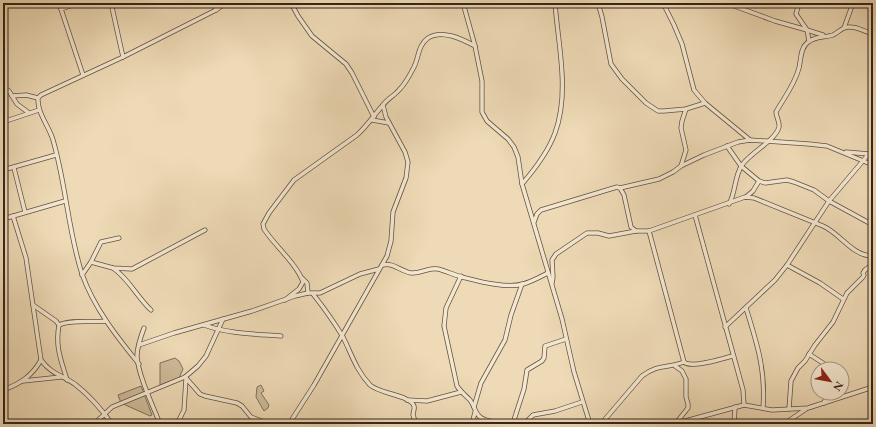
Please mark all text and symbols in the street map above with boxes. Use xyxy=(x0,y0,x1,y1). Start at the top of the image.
north arrow xyxy=(810,361,850,401)
text: N xyxy=(830,379,847,394)

